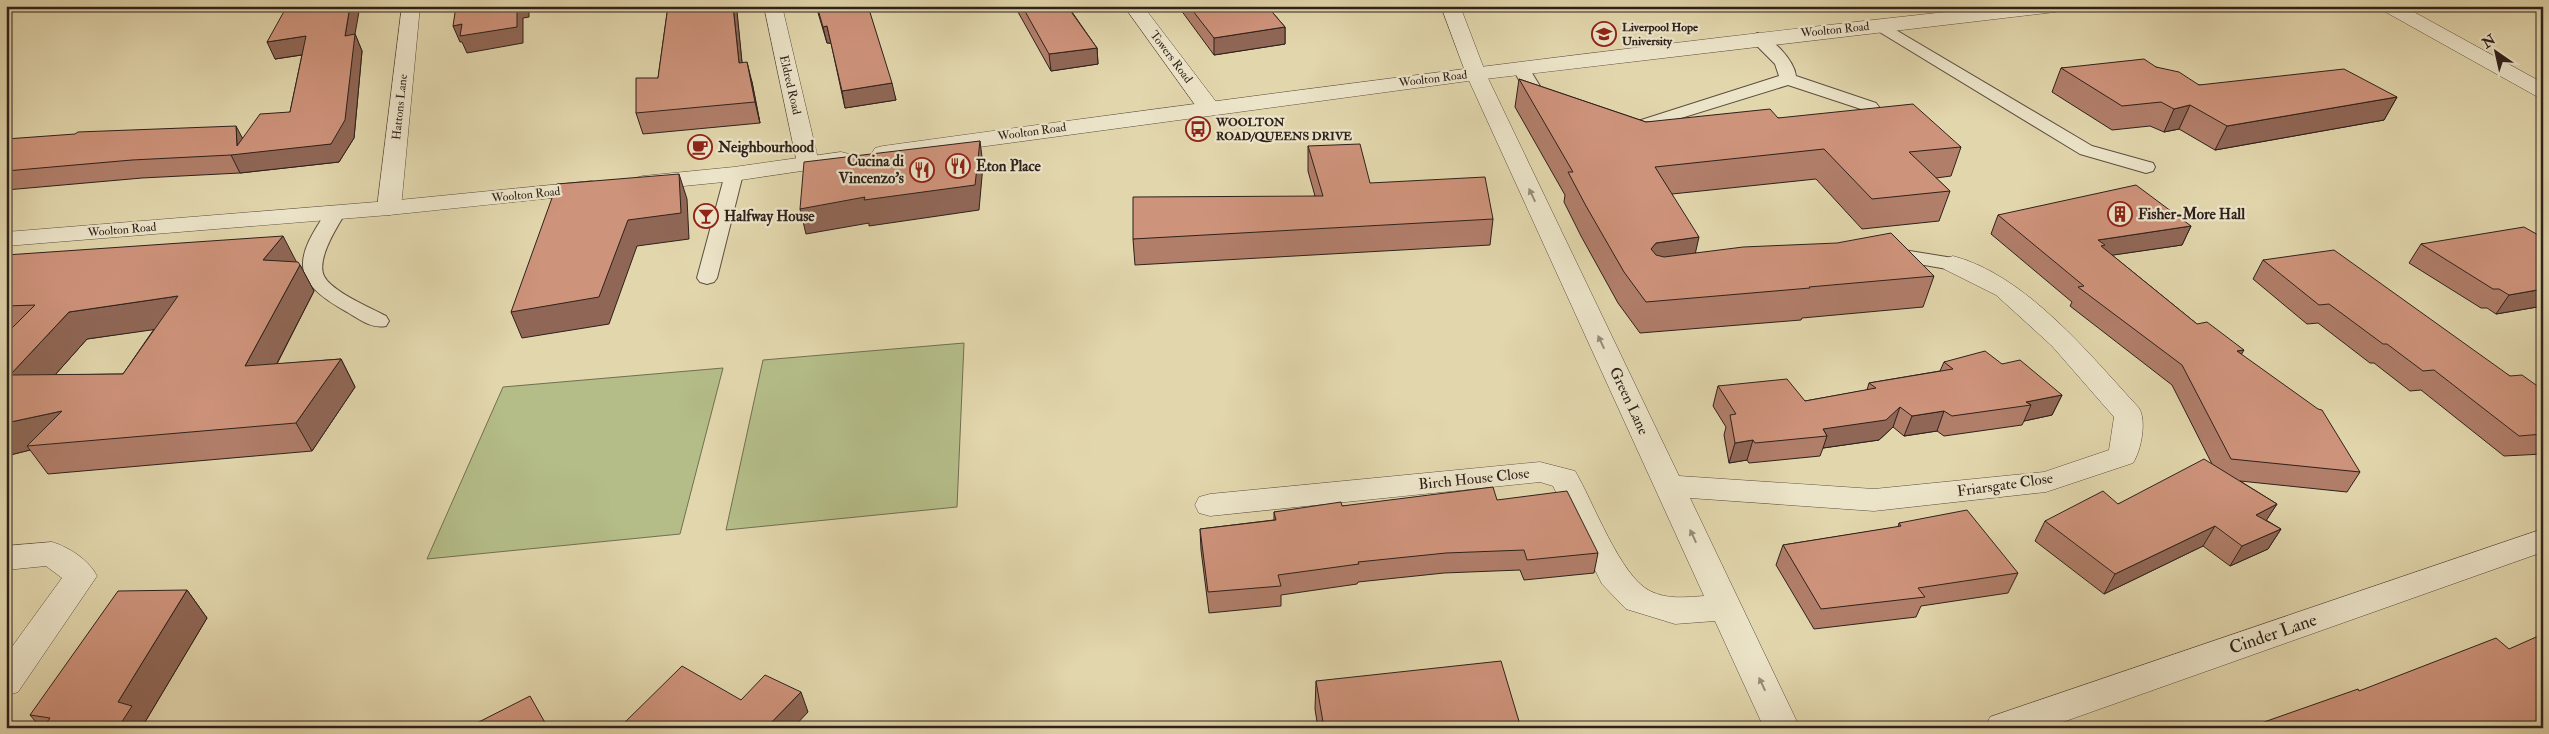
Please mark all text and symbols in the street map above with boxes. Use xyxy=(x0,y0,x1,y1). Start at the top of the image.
street label: Woolton Road xyxy=(1799,19,1870,41)
place label: Liverpool Hope University xyxy=(1622,20,1699,49)
school or university icon: Liverpool Hope University xyxy=(1591,21,1617,47)
street label: Towers Road xyxy=(1146,28,1196,86)
north arrow xyxy=(2472,28,2522,78)
text: N xyxy=(2478,31,2499,53)
street label: Eldred Road xyxy=(776,54,804,116)
street label: Woolton Road xyxy=(1397,67,1468,91)
street label: Hattons Lane xyxy=(389,73,411,141)
place label: WOOLTON ROAD/QUEENS DRIVE xyxy=(1215,115,1352,144)
bus stop icon: WOOLTON ROAD/QUEENS DRIVE xyxy=(1185,116,1211,142)
street label: Woolton Road xyxy=(996,120,1067,144)
cafe icon: Neighbourhood xyxy=(687,134,713,160)
place label: Neighbourhood xyxy=(717,138,815,158)
place label: Cucina di Vincenzo's xyxy=(838,152,904,188)
restaurant icon: Eton Place xyxy=(945,153,971,179)
restaurant icon: Cucina di Vincenzo's xyxy=(909,157,935,183)
place label: Eton Place xyxy=(976,157,1042,176)
street label: Woolton Road xyxy=(490,184,561,206)
one-way arrow xyxy=(1528,188,1536,202)
building icon: Fisher-More Hall xyxy=(2107,201,2133,227)
bar icon: Halfway House xyxy=(693,203,719,229)
place label: Fisher-More Hall xyxy=(2138,205,2245,224)
place label: Halfway House xyxy=(724,207,815,227)
street label: Woolton Road xyxy=(86,220,157,241)
one-way arrow xyxy=(1597,335,1605,349)
street label: Green Lane xyxy=(1605,364,1653,438)
street label: Birch House Close xyxy=(1418,464,1530,494)
street label: Friarsgate Close xyxy=(1956,469,2054,501)
one-way arrow xyxy=(1688,529,1697,544)
street label: Cinder Lane xyxy=(2226,608,2320,660)
one-way arrow xyxy=(1757,677,1765,691)

